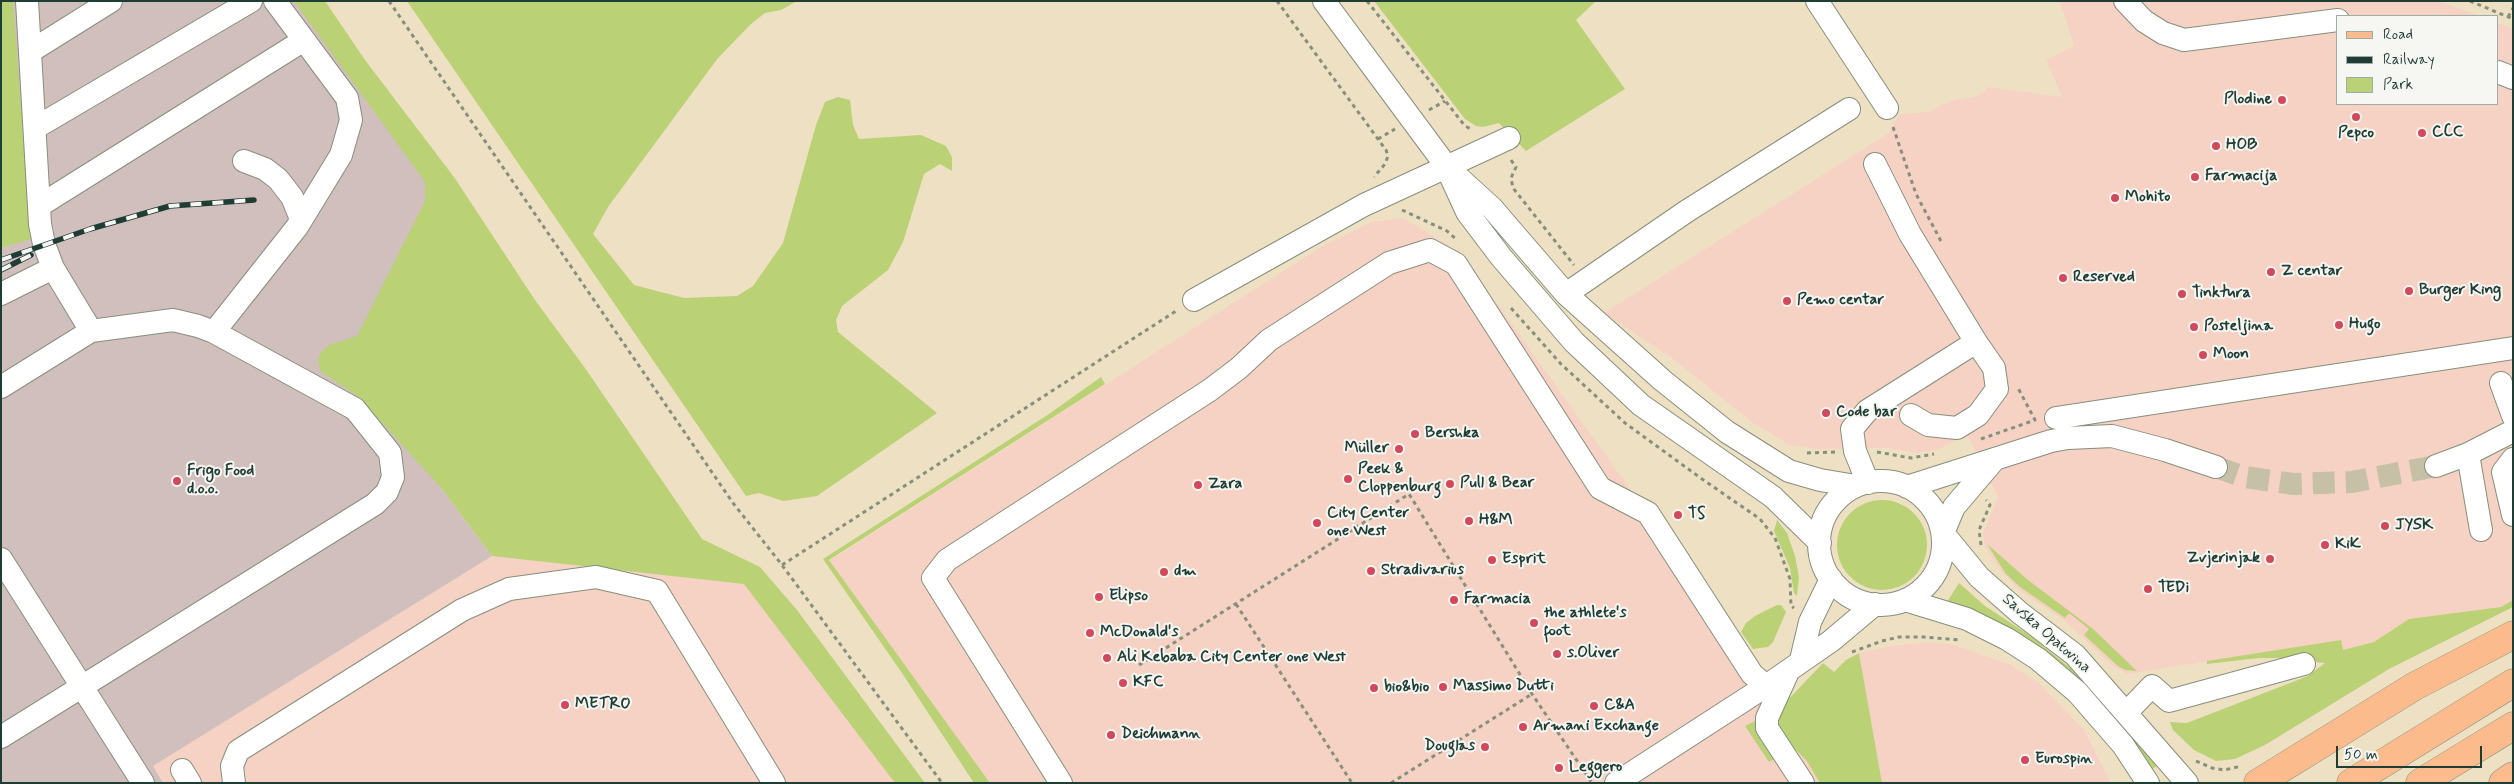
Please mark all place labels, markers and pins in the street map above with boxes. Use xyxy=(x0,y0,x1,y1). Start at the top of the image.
place label: Plodine xyxy=(2224,90,2272,110)
marker: Plodine xyxy=(2276,94,2288,106)
marker: Pepco xyxy=(2350,111,2362,123)
place label: CCC xyxy=(2432,123,2463,143)
place label: Pepco xyxy=(2338,124,2374,144)
marker: CCC xyxy=(2416,127,2428,139)
place label: HOB xyxy=(2226,136,2257,156)
marker: HOB xyxy=(2210,140,2222,152)
place label: Farmacija xyxy=(2205,167,2278,187)
marker: Farmacija xyxy=(2189,171,2201,183)
place label: Mohito xyxy=(2125,188,2171,208)
marker: Mohito xyxy=(2109,192,2121,204)
place label: Z centar xyxy=(2281,262,2342,282)
marker: Z centar xyxy=(2265,266,2277,278)
place label: Reserved xyxy=(2073,268,2135,288)
marker: Reserved xyxy=(2057,272,2069,284)
place label: Burger King xyxy=(2419,281,2501,301)
place label: Tinktura xyxy=(2192,284,2251,304)
marker: Burger King xyxy=(2403,285,2415,297)
marker: Tinktura xyxy=(2176,288,2188,300)
place label: Pemo centar xyxy=(1797,291,1884,311)
marker: Pemo centar xyxy=(1781,295,1793,307)
place label: Hugo xyxy=(2349,315,2380,335)
place label: Posteljina xyxy=(2204,317,2273,337)
marker: Hugo xyxy=(2333,319,2345,331)
marker: Posteljina xyxy=(2188,321,2200,333)
place label: Moon xyxy=(2213,345,2249,365)
marker: Moon xyxy=(2197,349,2209,361)
place label: Code bar xyxy=(1836,403,1897,423)
marker: Code bar xyxy=(1820,407,1832,419)
place label: Bershka xyxy=(1425,424,1479,444)
marker: Bershka xyxy=(1409,428,1421,440)
place label: Müller xyxy=(1345,439,1389,459)
marker: Müller xyxy=(1393,443,1405,455)
place label: Peek & Cloppenburg xyxy=(1358,460,1441,498)
place label: Frigo Food d.o.o. xyxy=(187,462,254,500)
marker: Peek & Cloppenburg xyxy=(1342,473,1354,485)
place label: Pull & Bear xyxy=(1460,474,1534,494)
marker: Frigo Food d.o.o. xyxy=(171,475,183,487)
place label: Zara xyxy=(1208,475,1242,495)
marker: Pull & Bear xyxy=(1444,478,1456,490)
marker: Zara xyxy=(1192,479,1204,491)
place label: City Center one West xyxy=(1327,504,1409,542)
place label: TS xyxy=(1688,505,1705,525)
marker: TS xyxy=(1672,509,1684,521)
place label: H&M xyxy=(1479,511,1513,531)
marker: H&M xyxy=(1463,515,1475,527)
place label: JYSK xyxy=(2395,516,2433,536)
marker: City Center one West xyxy=(1311,517,1323,529)
marker: JYSK xyxy=(2379,520,2391,532)
place label: KiK xyxy=(2335,535,2361,555)
marker: KiK xyxy=(2319,539,2331,551)
place label: Zvjerinjak xyxy=(2187,549,2260,569)
place label: Esprit xyxy=(1502,550,1546,570)
marker: Zvjerinjak xyxy=(2264,553,2276,565)
marker: Esprit xyxy=(1486,554,1498,566)
place label: Stradivarius xyxy=(1381,561,1464,581)
place label: dm xyxy=(1174,562,1197,582)
marker: Stradivarius xyxy=(1365,565,1377,577)
marker: dm xyxy=(1158,566,1170,578)
place label: TEDi xyxy=(2158,579,2189,599)
marker: TEDi xyxy=(2142,583,2154,595)
place label: Elipso xyxy=(1109,587,1148,607)
place label: Farmacia xyxy=(1464,590,1531,610)
marker: Elipso xyxy=(1093,591,1105,603)
marker: Farmacia xyxy=(1448,594,1460,606)
place label: the athlete's foot xyxy=(1544,604,1627,642)
marker: the athlete's foot xyxy=(1528,617,1540,629)
place label: McDonald's xyxy=(1100,623,1179,643)
marker: McDonald's xyxy=(1084,627,1096,639)
place label: s.Oliver xyxy=(1567,644,1619,664)
place label: Ali Kebaba City Center one West xyxy=(1117,648,1346,668)
marker: s.Oliver xyxy=(1551,648,1563,660)
marker: Ali Kebaba City Center one West xyxy=(1101,652,1113,664)
place label: KFC xyxy=(1133,673,1163,693)
marker: KFC xyxy=(1117,677,1129,689)
place label: Massimo Dutti xyxy=(1453,677,1554,697)
place label: bio&bio xyxy=(1384,678,1429,698)
marker: Massimo Dutti xyxy=(1437,681,1449,693)
marker: bio&bio xyxy=(1368,682,1380,694)
place label: METRO xyxy=(575,695,631,715)
place label: C&A xyxy=(1604,696,1635,716)
marker: METRO xyxy=(559,699,571,711)
marker: C&A xyxy=(1588,700,1600,712)
place label: Armani Exchange xyxy=(1533,717,1659,737)
marker: Armani Exchange xyxy=(1517,721,1529,733)
place label: Deichmann xyxy=(1121,725,1201,745)
marker: Deichmann xyxy=(1105,729,1117,741)
place label: Douglas xyxy=(1424,737,1475,757)
marker: Douglas xyxy=(1479,741,1491,753)
place label: Eurospin xyxy=(2035,750,2093,770)
marker: Eurospin xyxy=(2019,754,2031,766)
place label: Leggero xyxy=(1569,758,1622,778)
marker: Leggero xyxy=(1553,762,1565,774)

